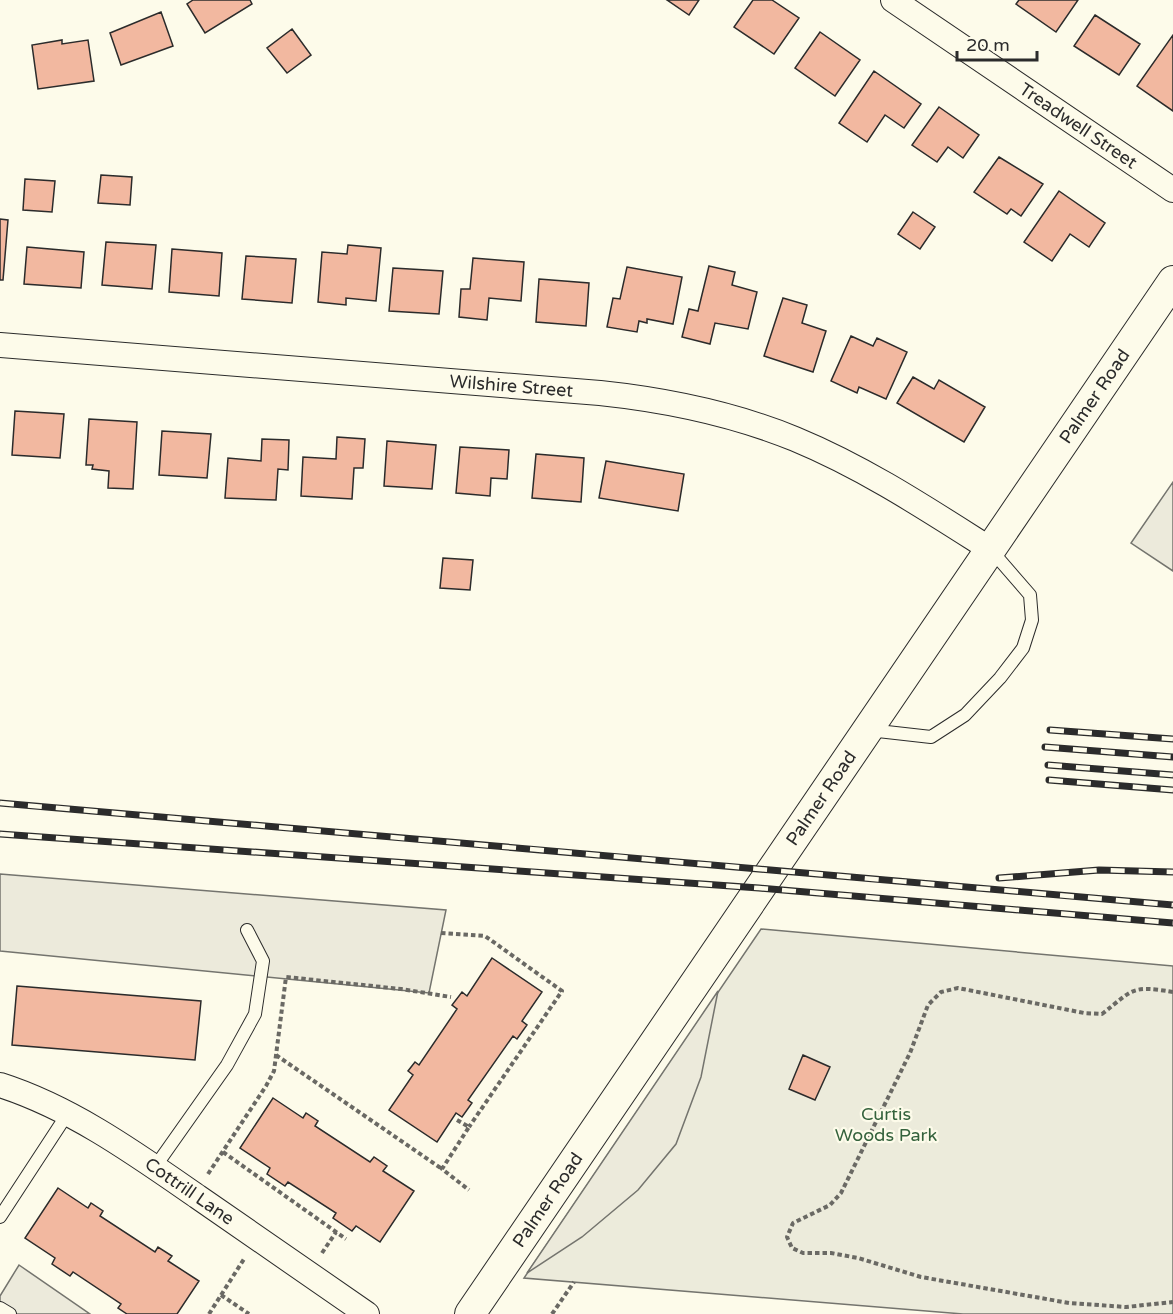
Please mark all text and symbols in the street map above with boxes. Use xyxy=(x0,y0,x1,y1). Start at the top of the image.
scale bar xyxy=(957,24,1036,62)
text: 20 m xyxy=(966,34,1010,56)
street label: Treadwell Street xyxy=(1015,78,1142,174)
street label: Palmer Road xyxy=(1055,345,1134,448)
street label: Wilshire Street xyxy=(449,370,574,402)
street label: Palmer Road xyxy=(781,747,861,850)
park label: Curtis Woods Park xyxy=(835,1103,937,1146)
street label: Palmer Road xyxy=(508,1148,588,1252)
street label: Cottrill Lane xyxy=(141,1153,238,1230)

